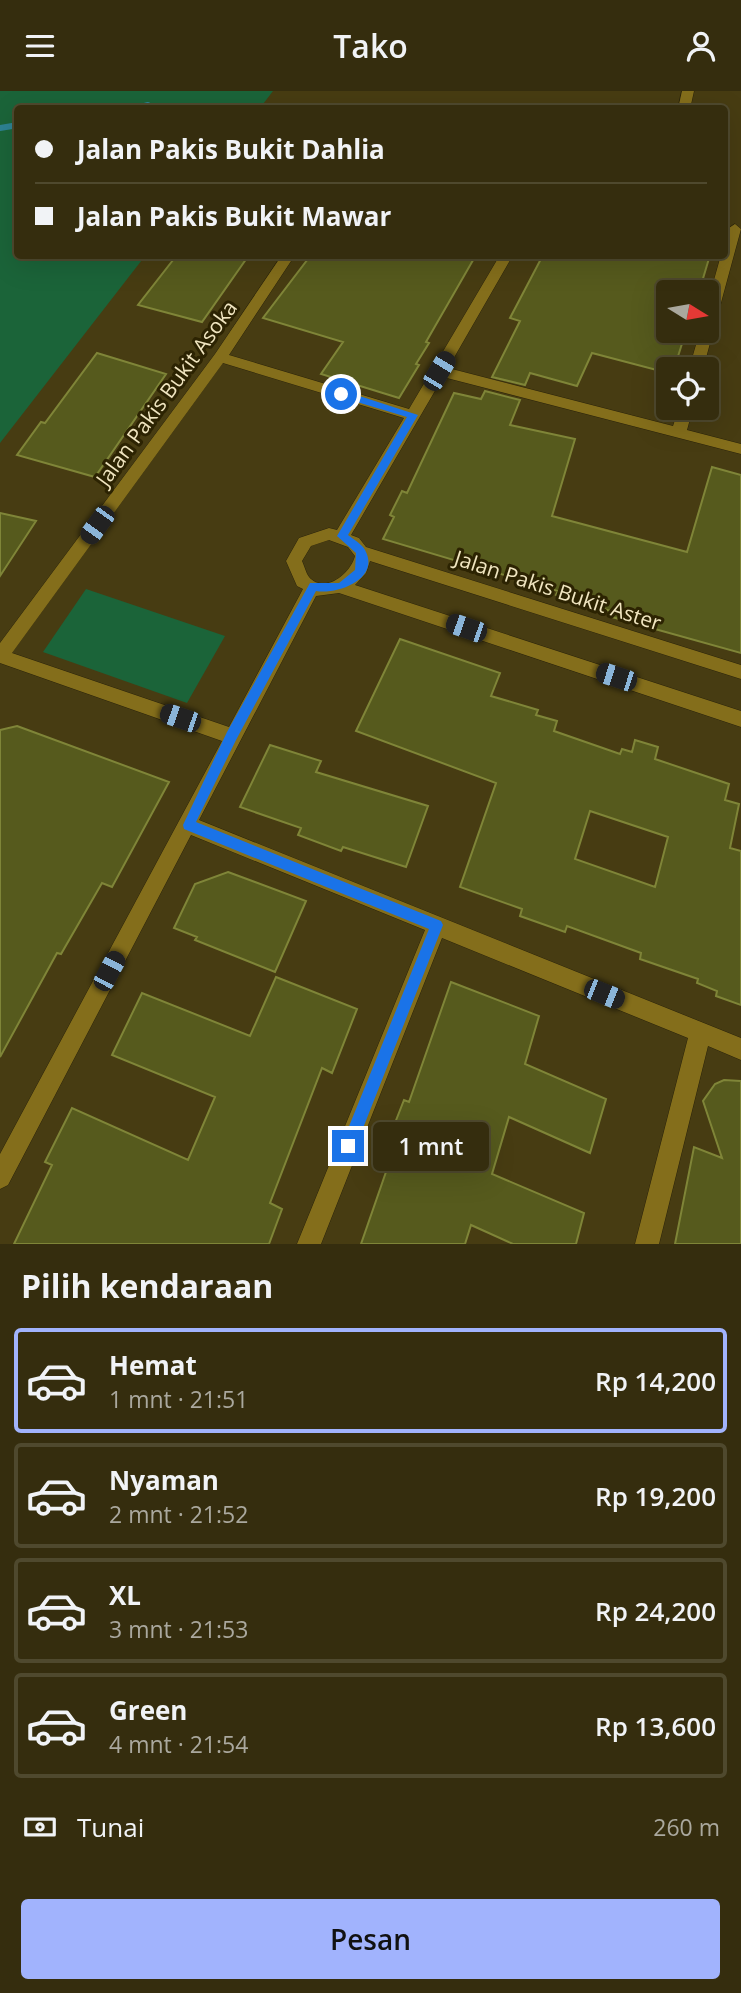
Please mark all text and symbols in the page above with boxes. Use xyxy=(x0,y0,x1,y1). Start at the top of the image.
text: Tako xyxy=(333,24,408,67)
icon: menu xyxy=(21,27,59,65)
icon: person xyxy=(682,27,720,65)
text: Jalan Pakis Bukit Dahlia xyxy=(77,131,385,167)
text: Jalan Pakis Bukit Mawar xyxy=(77,198,391,234)
north arrow xyxy=(656,280,719,343)
map controls xyxy=(656,280,719,420)
street label: Jalan Pakis Bukit Asoka xyxy=(88,295,243,493)
car xyxy=(420,348,459,394)
button: locate xyxy=(656,357,719,420)
route start xyxy=(325,378,357,410)
car xyxy=(77,502,118,548)
street label: Jalan Pakis Bukit Aster xyxy=(449,543,665,637)
car xyxy=(443,611,490,645)
car xyxy=(593,661,640,693)
car xyxy=(157,701,204,735)
car xyxy=(90,948,129,994)
car xyxy=(581,976,628,1012)
callout: 1 mnt xyxy=(372,1121,488,1171)
route end xyxy=(332,1130,364,1162)
text: 1 mnt xyxy=(399,1130,463,1162)
text: Pilih kendaraan xyxy=(21,1264,273,1307)
text: Hemat xyxy=(109,1347,197,1383)
icon: car xyxy=(25,1349,88,1412)
text: Rp 14,200 xyxy=(595,1363,716,1399)
text: 1 mnt · 21:51 xyxy=(109,1383,248,1415)
text: Nyaman xyxy=(109,1462,219,1498)
icon: car xyxy=(25,1464,88,1527)
text: Rp 19,200 xyxy=(595,1478,716,1514)
text: 2 mnt · 21:52 xyxy=(109,1498,248,1530)
text: XL xyxy=(109,1577,141,1613)
icon: car xyxy=(25,1579,88,1642)
text: Rp 24,200 xyxy=(595,1593,716,1629)
text: 3 mnt · 21:53 xyxy=(109,1613,248,1645)
text: Green xyxy=(109,1692,187,1728)
icon: car xyxy=(25,1694,88,1757)
text: Rp 13,600 xyxy=(595,1708,716,1744)
text: 4 mnt · 21:54 xyxy=(109,1728,248,1760)
icon: cash xyxy=(21,1808,59,1846)
text: Tunai xyxy=(77,1809,144,1845)
text: 260 m xyxy=(653,1811,720,1843)
button: Pesan xyxy=(21,1899,720,1979)

